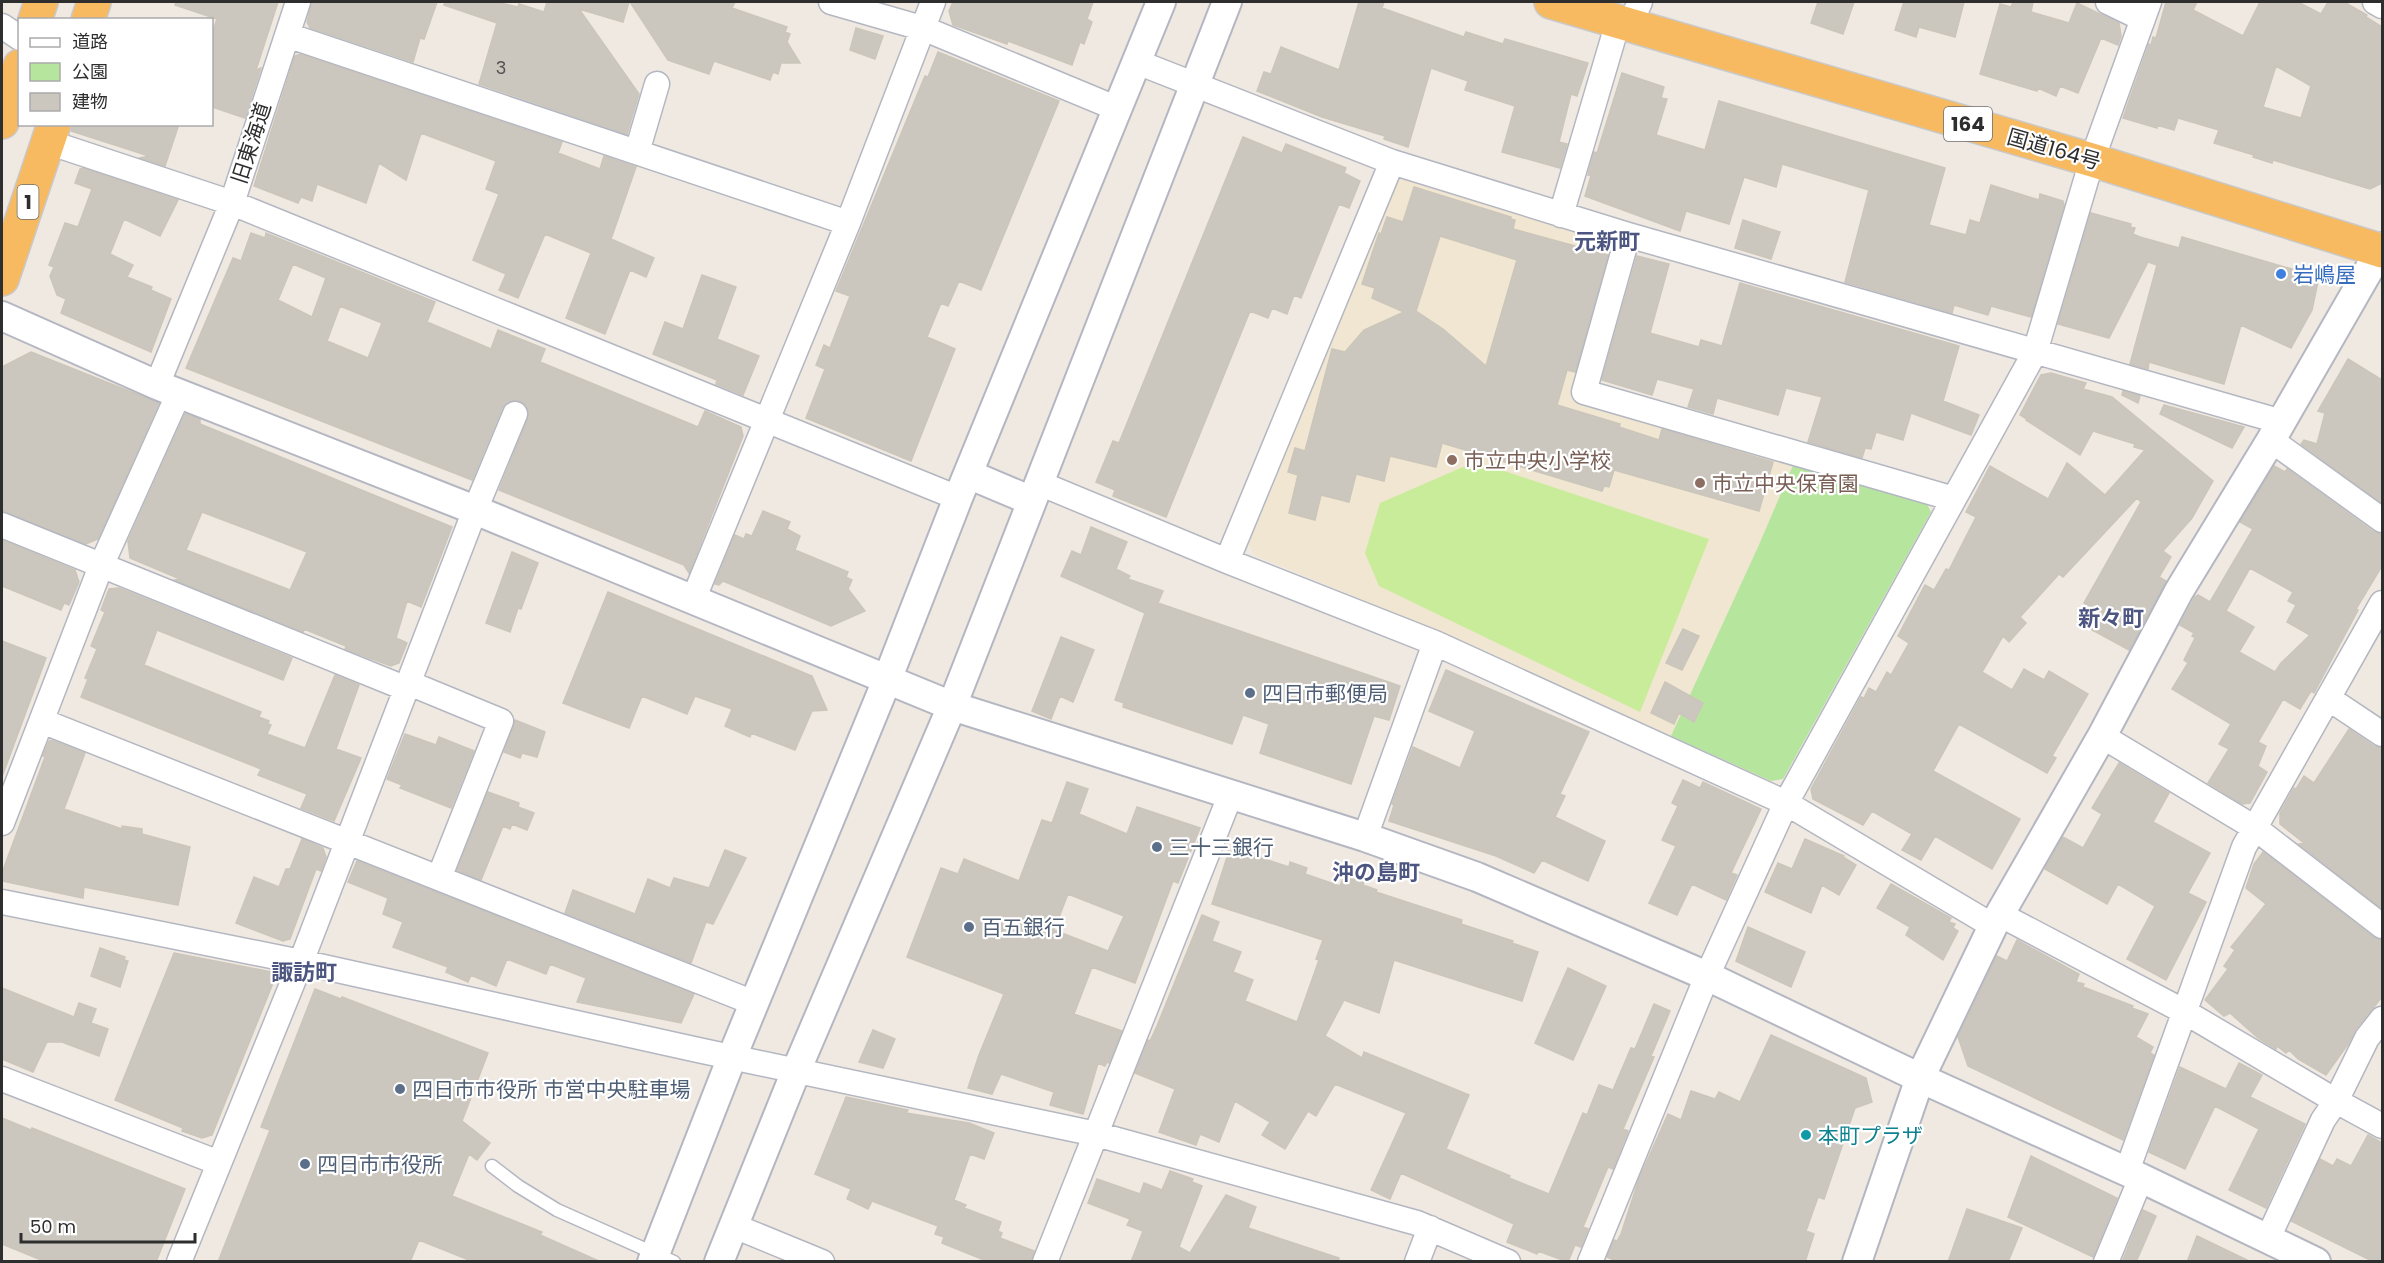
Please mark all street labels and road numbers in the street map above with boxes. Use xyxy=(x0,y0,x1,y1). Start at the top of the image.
street label: 旧東海道 xyxy=(224,99,278,187)
road number: 164 xyxy=(1944,107,1992,141)
street label: 国道164号 xyxy=(2004,122,2104,176)
road number: 1 xyxy=(18,185,38,219)

